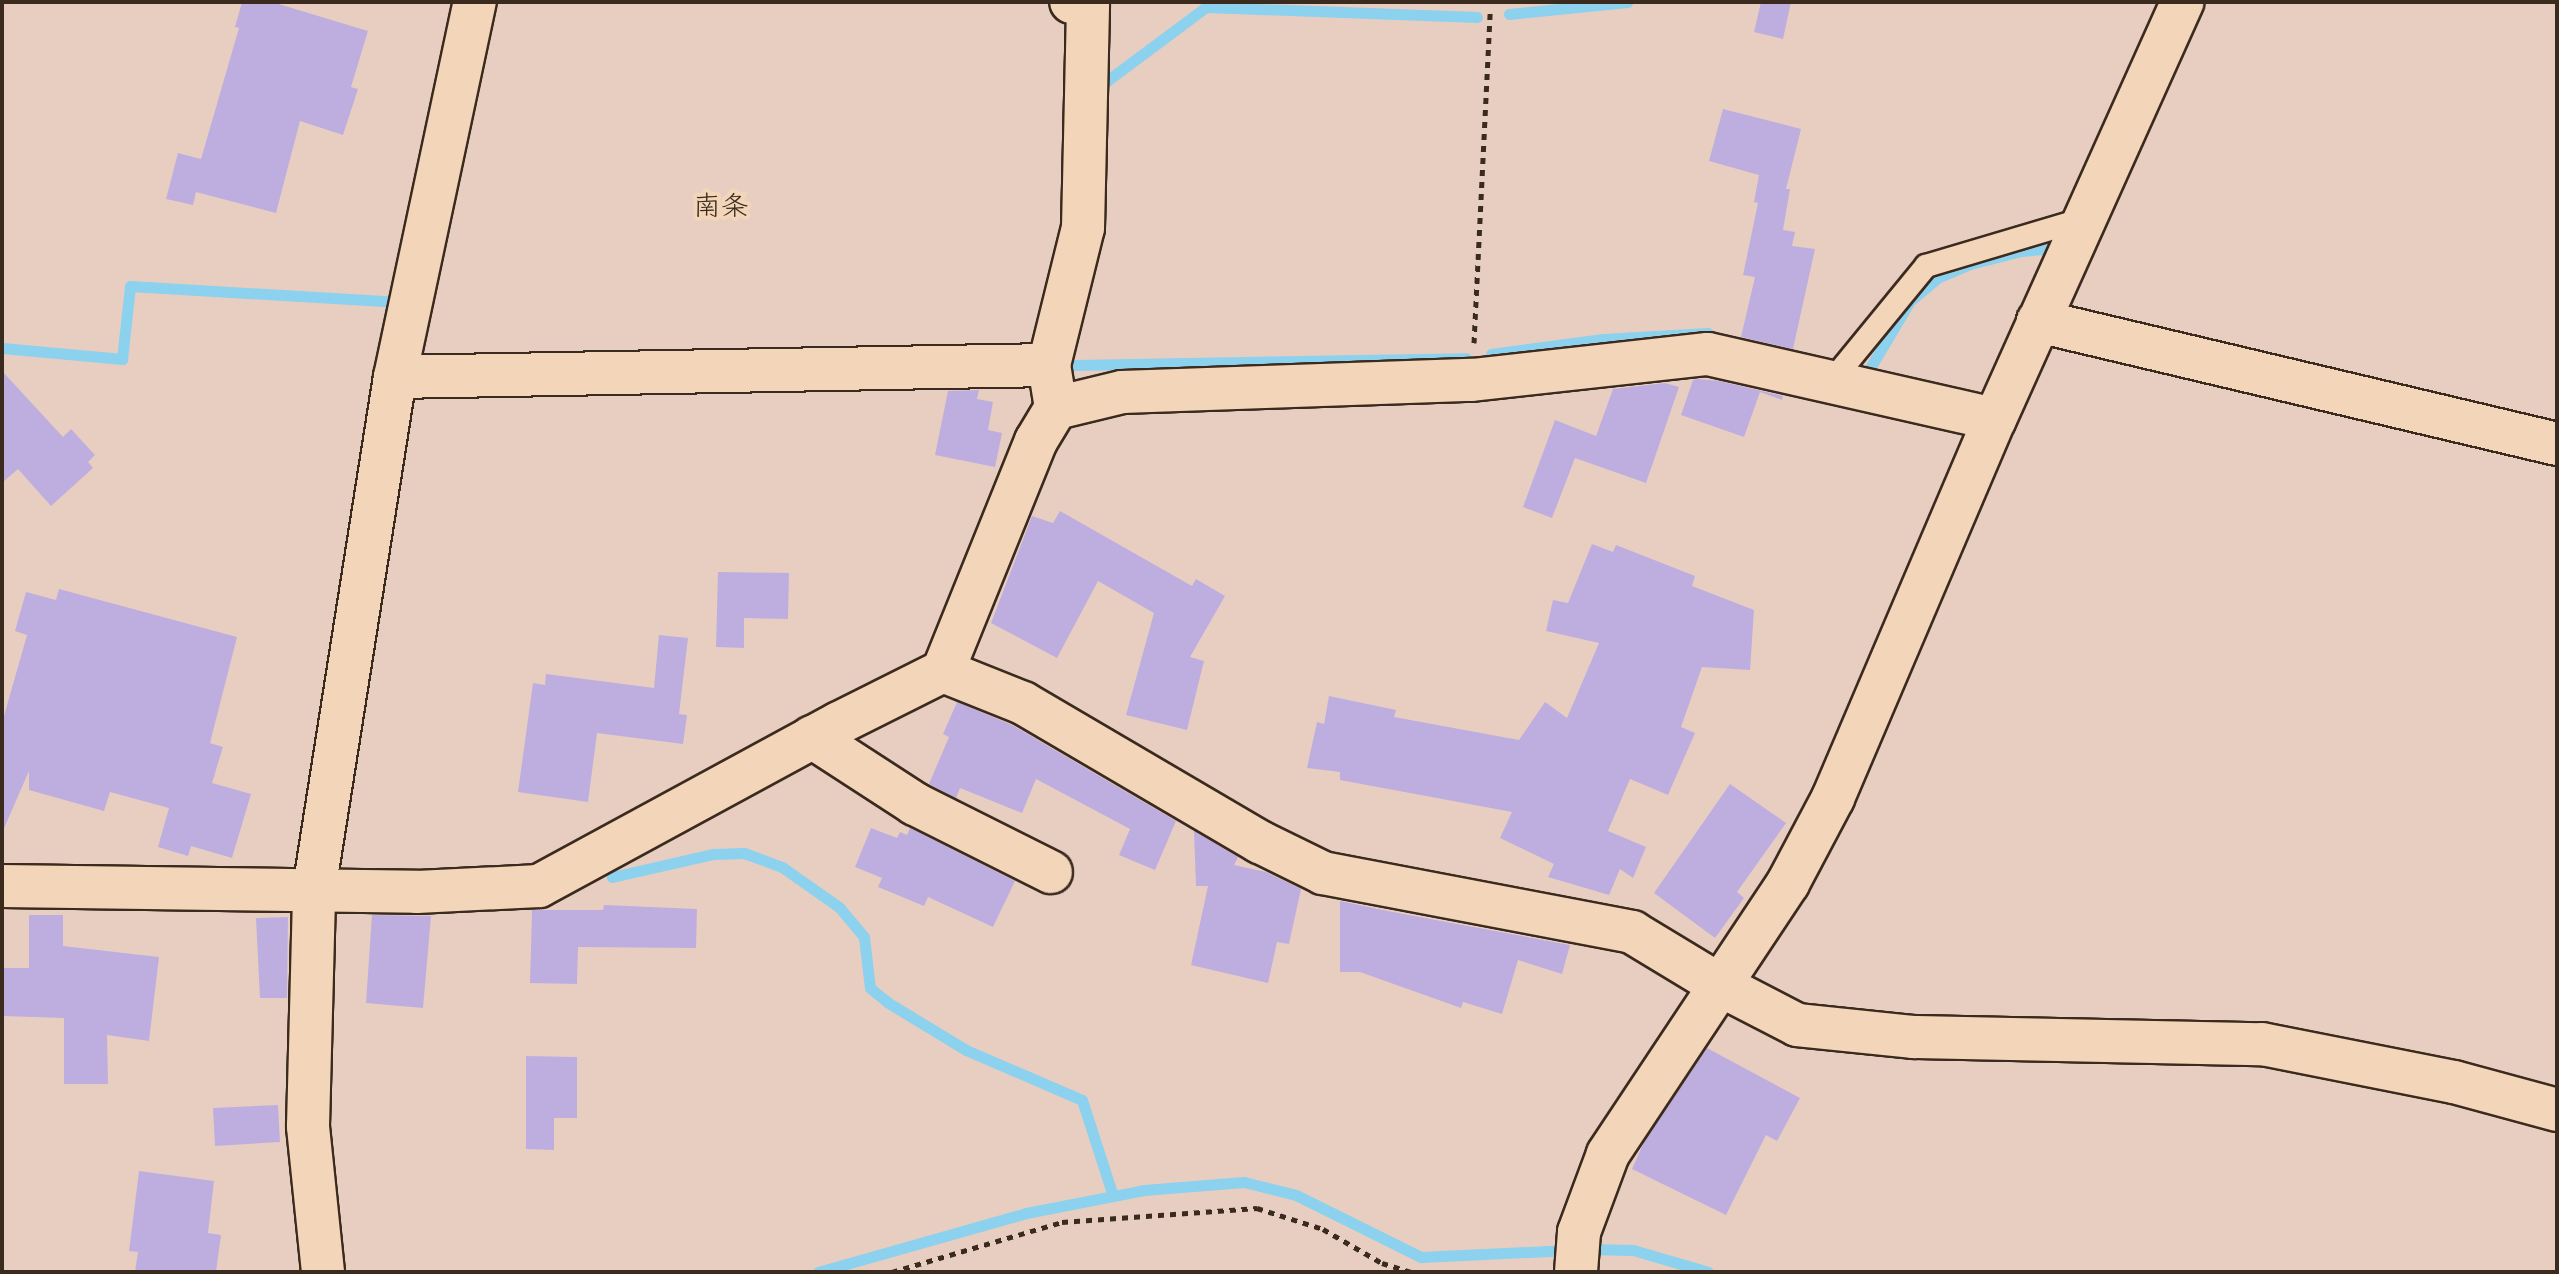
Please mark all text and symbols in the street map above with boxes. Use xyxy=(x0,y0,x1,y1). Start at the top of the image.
district label: 南条 xyxy=(693,190,749,224)

